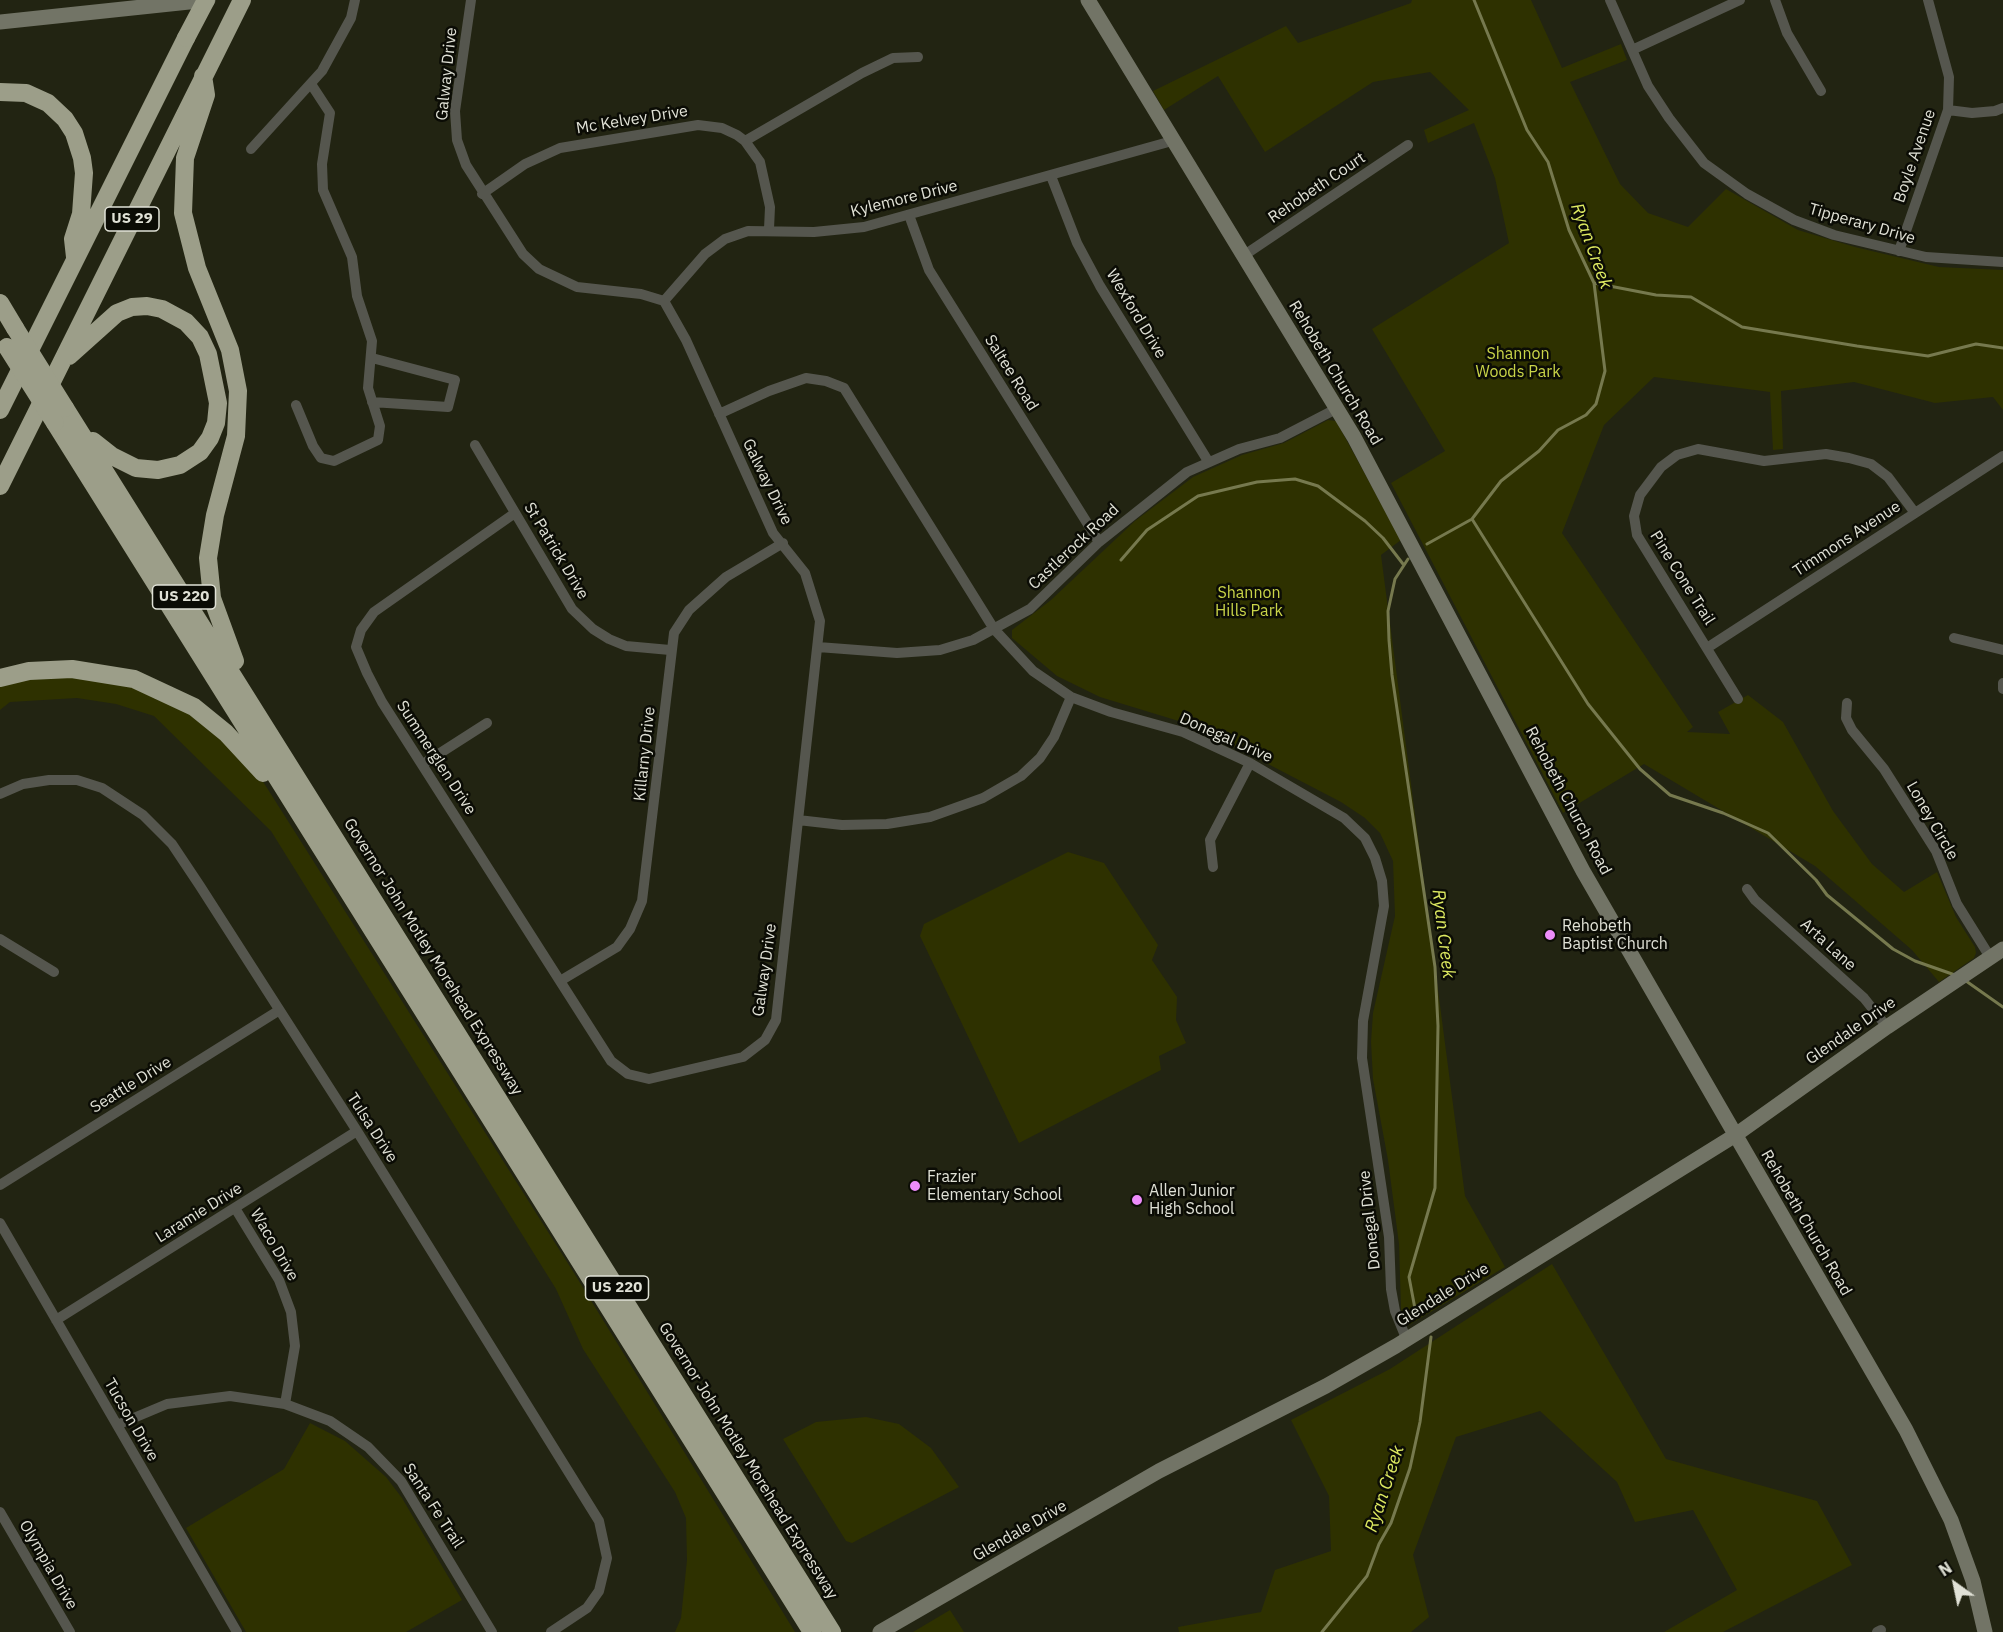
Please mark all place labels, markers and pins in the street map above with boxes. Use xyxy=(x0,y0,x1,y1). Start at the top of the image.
place label: Rehobeth Baptist Church xyxy=(1562,916,1668,954)
marker: Rehobeth Baptist Church xyxy=(1543,928,1557,942)
place label: Frazier Elementary School xyxy=(927,1167,1062,1205)
marker: Frazier Elementary School xyxy=(908,1179,922,1193)
place label: Allen Junior High School xyxy=(1149,1181,1235,1219)
marker: Allen Junior High School xyxy=(1130,1193,1144,1207)

